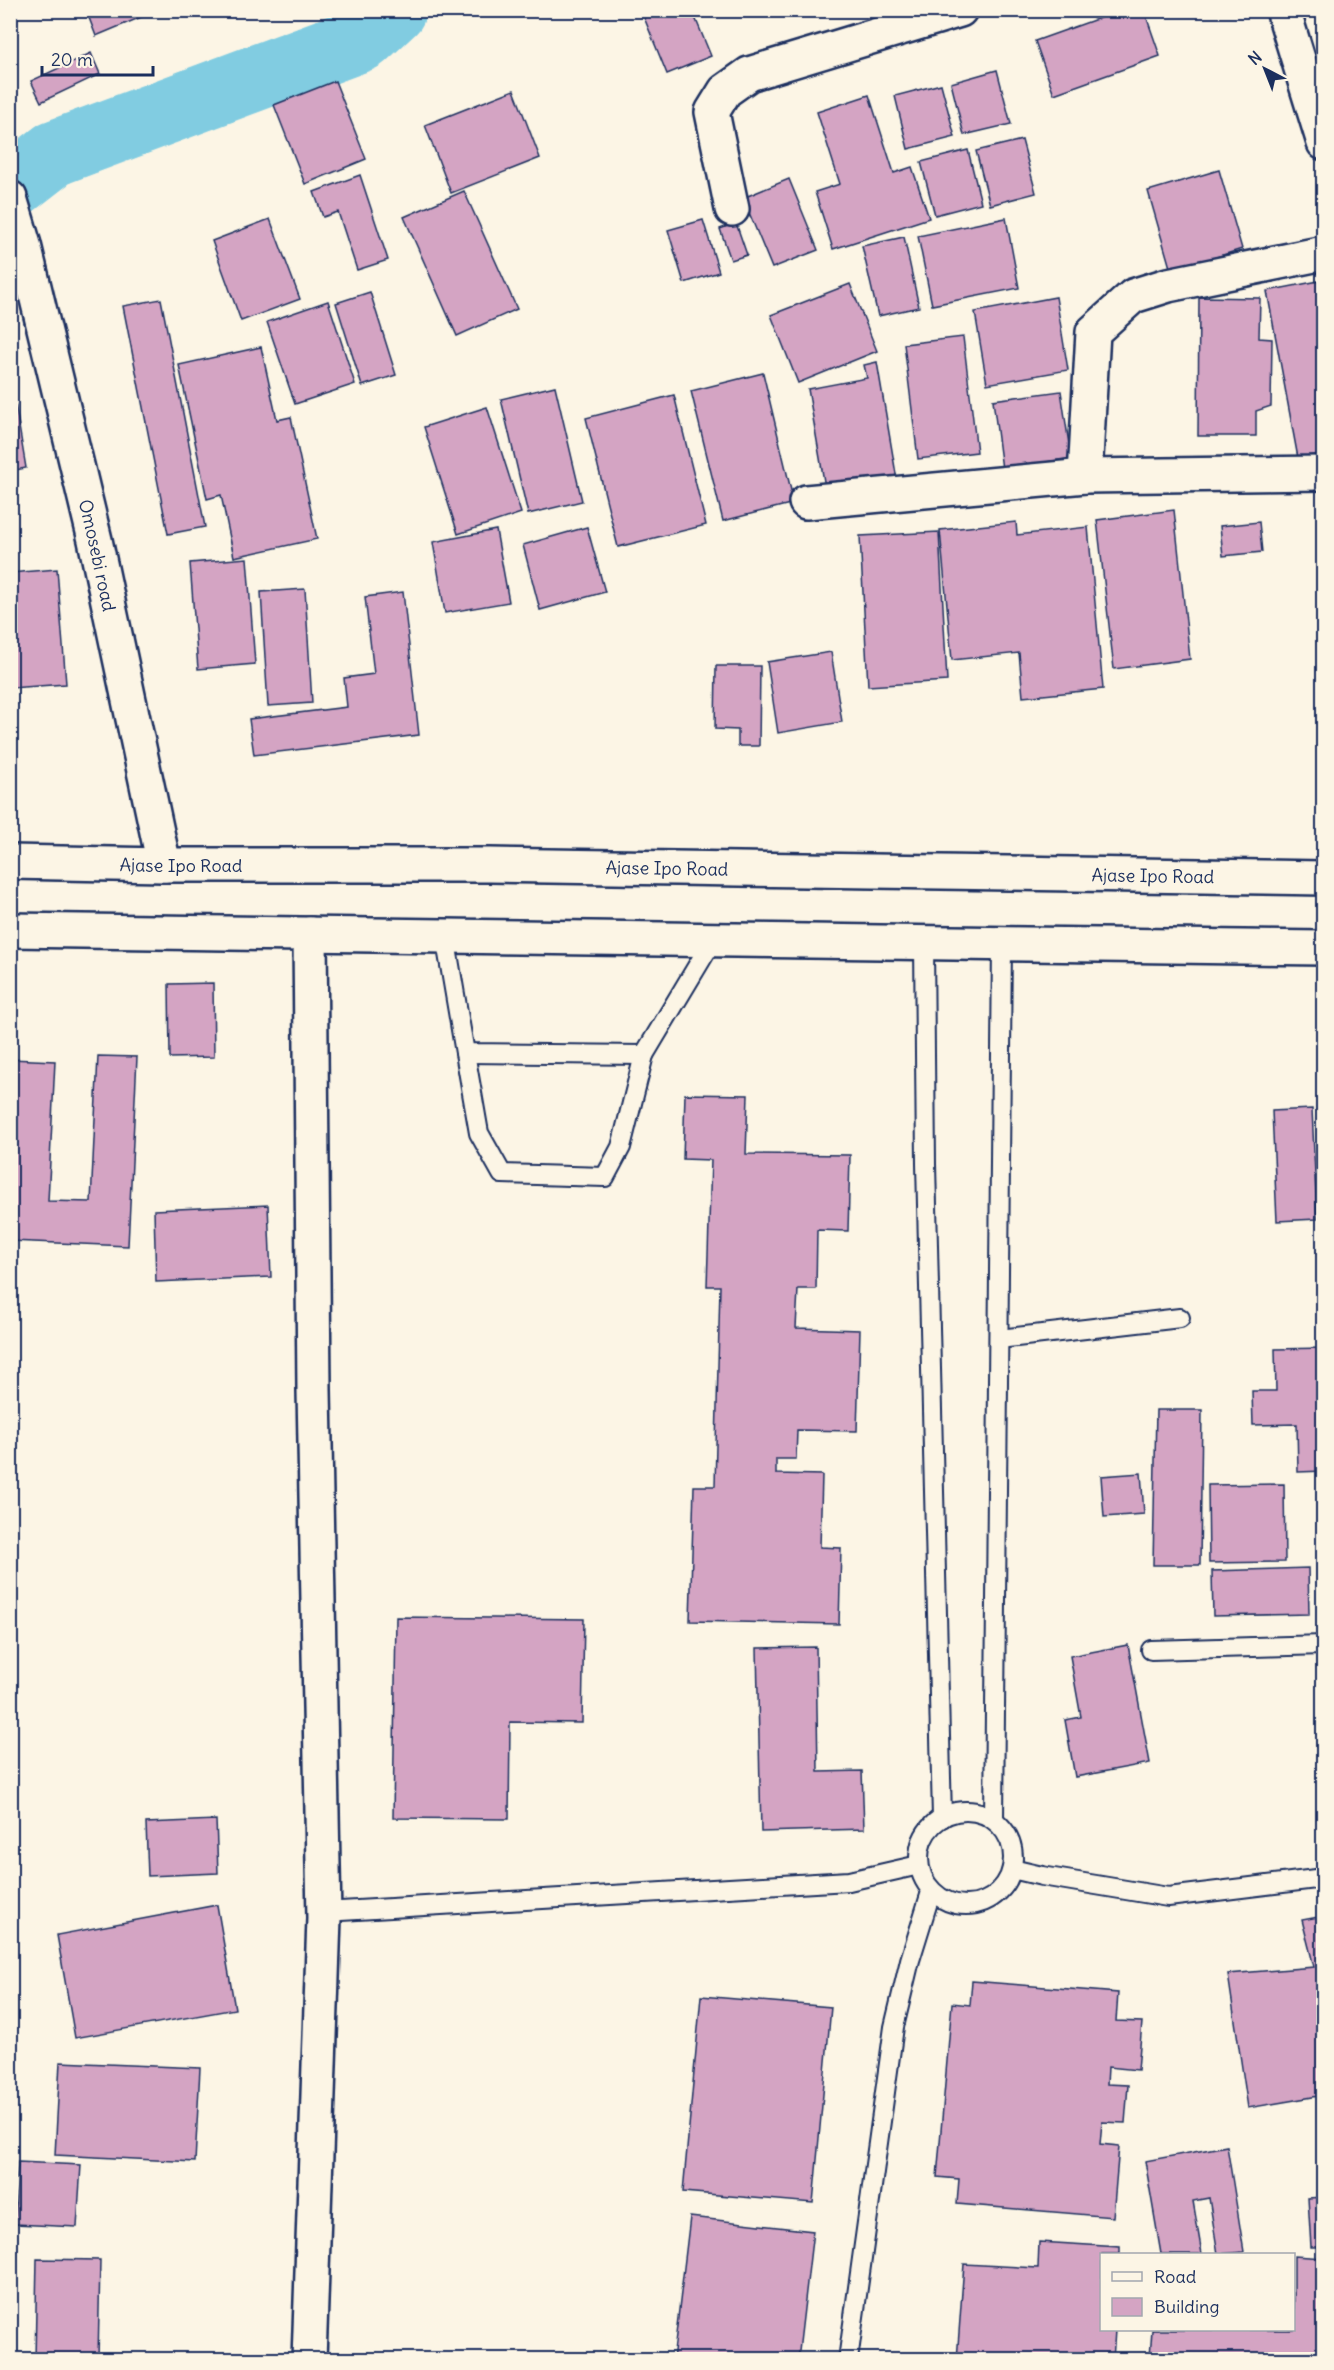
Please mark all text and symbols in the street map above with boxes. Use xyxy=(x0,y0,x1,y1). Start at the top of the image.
scale bar xyxy=(42,39,153,77)
north arrow xyxy=(1235,39,1295,99)
text: N xyxy=(1244,47,1266,69)
text: 20 m xyxy=(51,48,93,71)
street label: Omosebi road xyxy=(74,497,121,614)
street label: Ajase Ipo Road xyxy=(119,853,243,877)
street label: Ajase Ipo Road xyxy=(605,855,729,880)
street label: Ajase Ipo Road xyxy=(1091,863,1215,888)
legend xyxy=(1100,2253,1295,2331)
text: Road xyxy=(1154,2265,1197,2288)
text: Building xyxy=(1154,2295,1219,2318)

